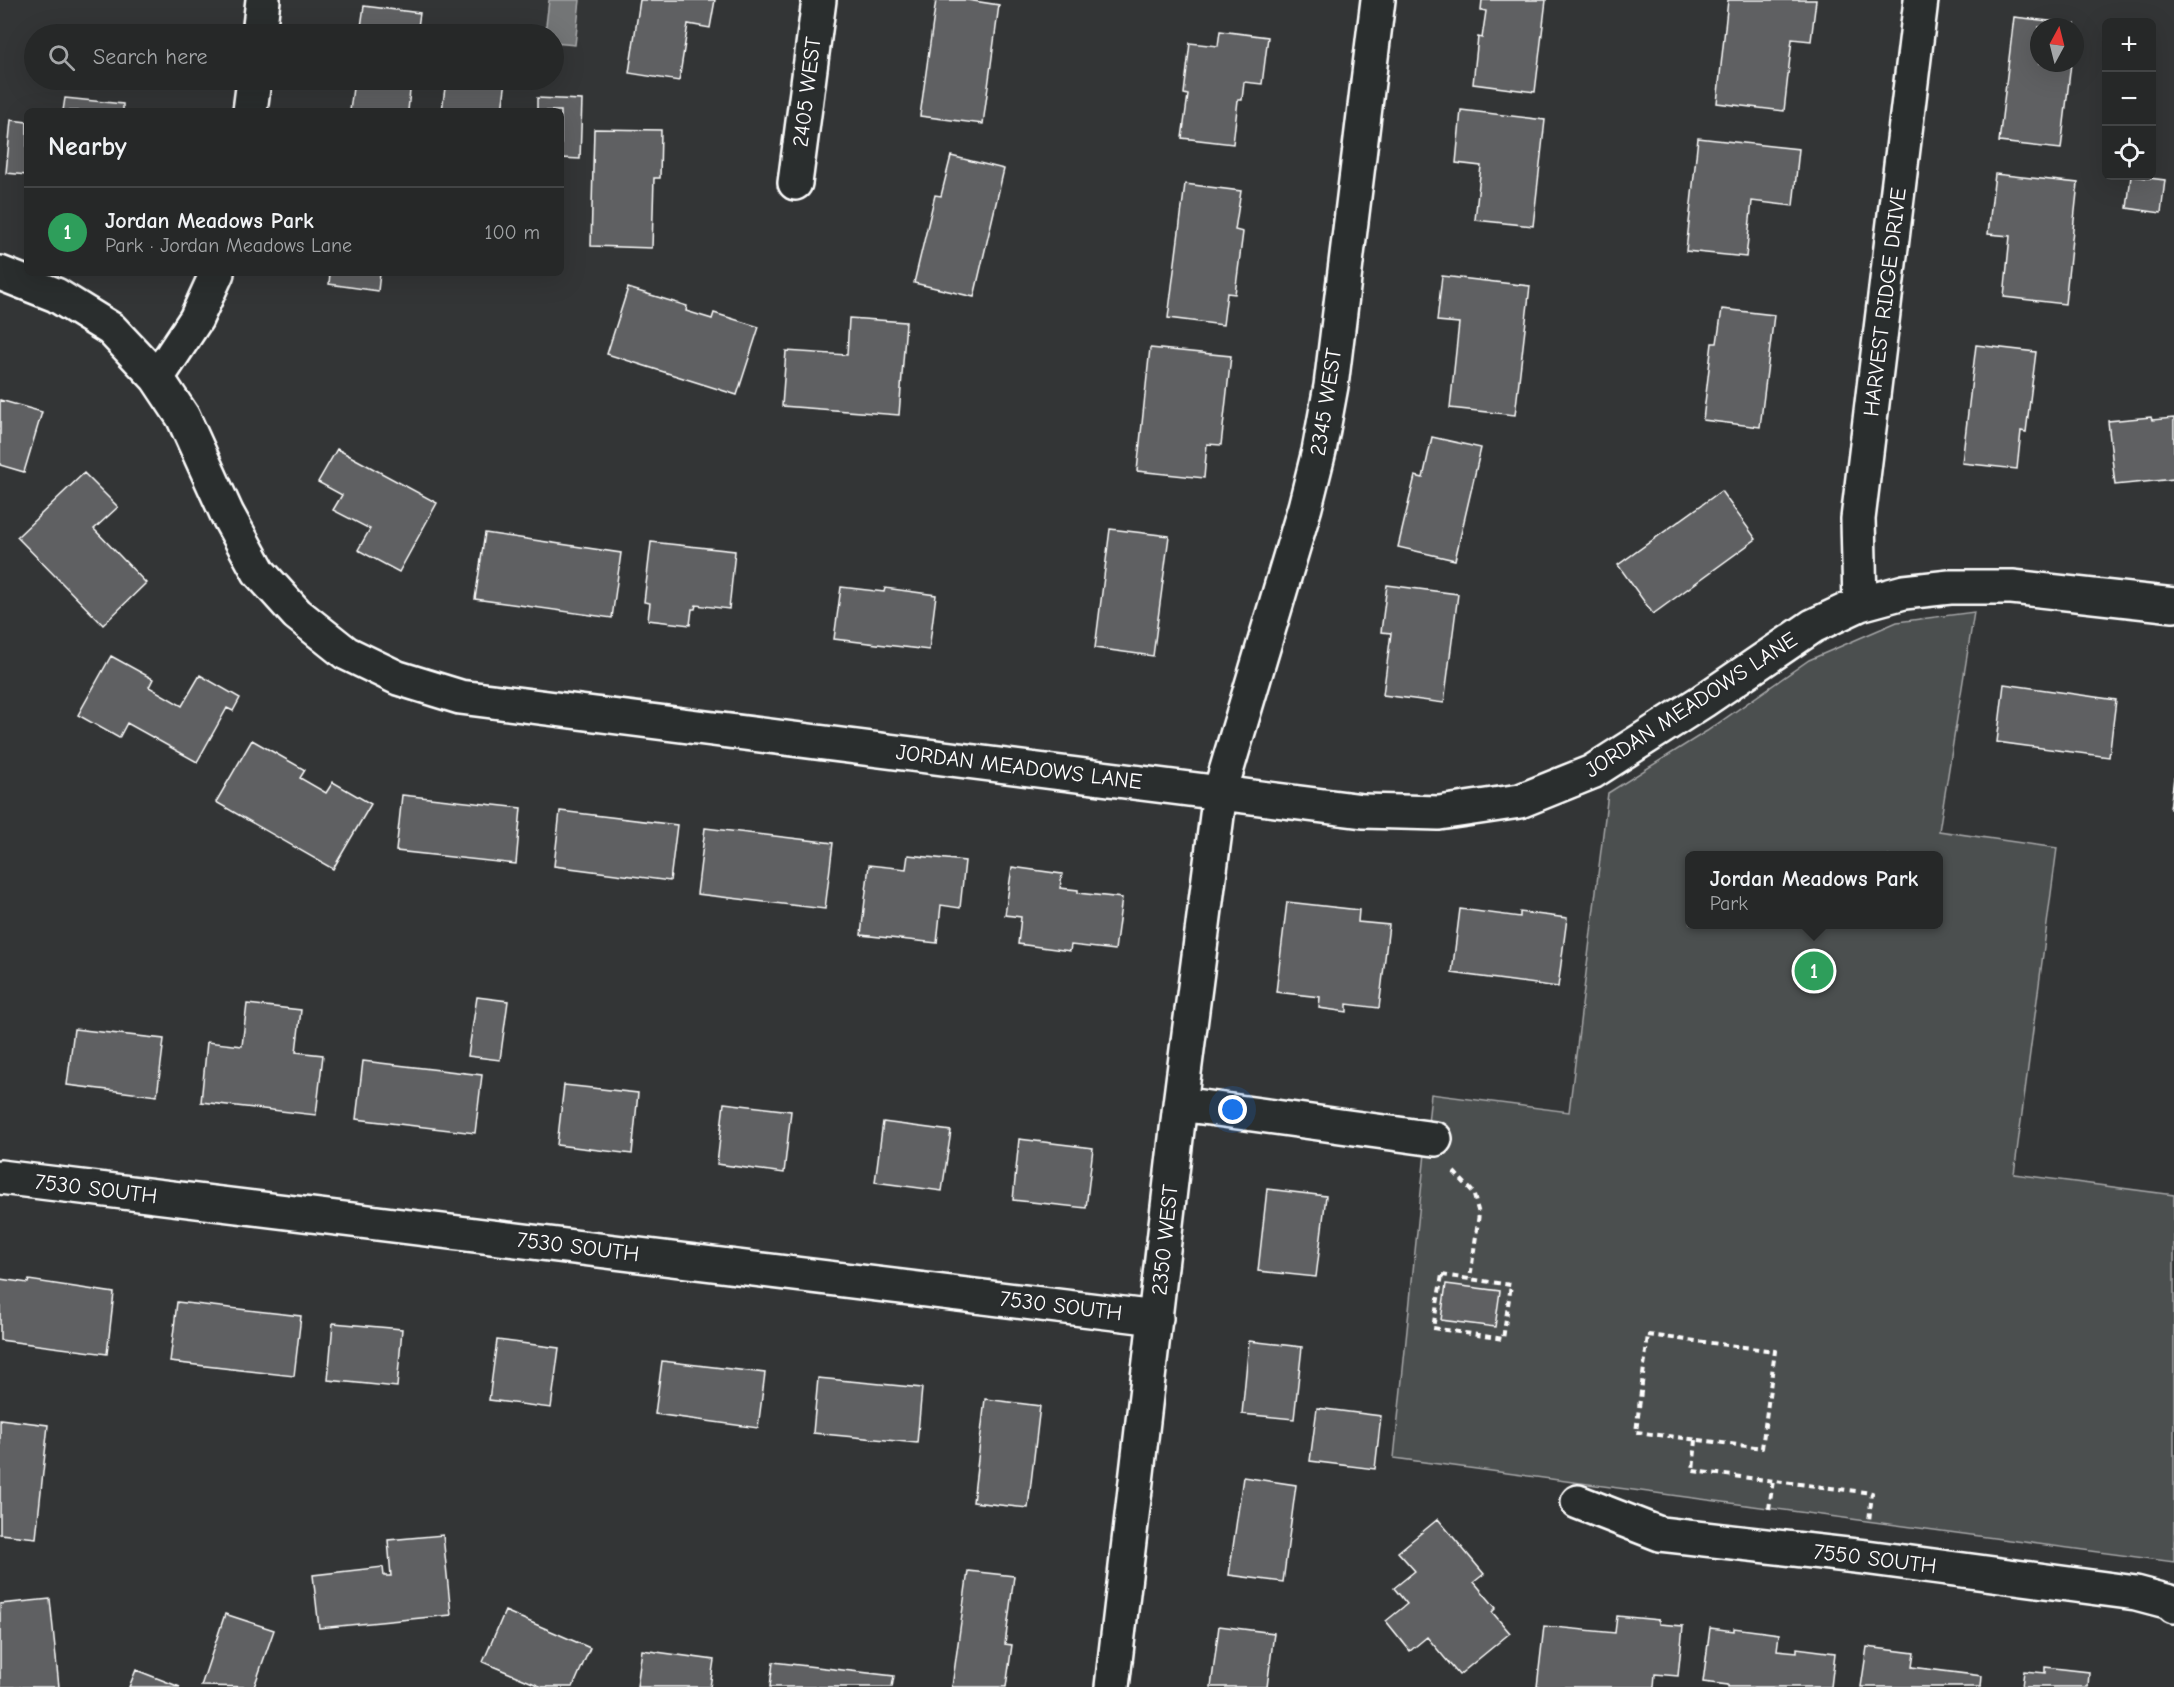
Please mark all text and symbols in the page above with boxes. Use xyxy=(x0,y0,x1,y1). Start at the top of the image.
north arrow xyxy=(2030,18,2084,72)
map controls xyxy=(2102,18,2156,180)
button: + xyxy=(2102,18,2156,72)
search box xyxy=(24,24,564,90)
street label: 2405 WEST xyxy=(787,35,827,149)
icon: search xyxy=(45,41,78,74)
text: Search here xyxy=(93,44,208,70)
button: − xyxy=(2102,72,2156,126)
button: locate xyxy=(2102,126,2156,180)
text: Nearby xyxy=(48,132,127,162)
street label: HARVEST RIDGE DRIVE xyxy=(1858,186,1912,418)
text: Jordan Meadows Park xyxy=(105,208,314,234)
text: 1 xyxy=(64,221,71,244)
text: 100 m xyxy=(485,221,540,244)
text: Park · Jordan Meadows Lane xyxy=(105,234,352,257)
street label: 2345 WEST xyxy=(1305,346,1347,458)
street label: JORDAN MEADOWS LANE xyxy=(1580,627,1802,783)
street label: JORDAN MEADOWS LANE xyxy=(894,739,1144,795)
popup xyxy=(1685,851,1943,929)
text: Jordan Meadows Park xyxy=(1710,866,1918,892)
text: Park xyxy=(1710,892,1748,915)
pin: 1 xyxy=(1794,948,1834,994)
your location xyxy=(1218,1095,1247,1124)
street label: 7530 SOUTH xyxy=(33,1169,159,1209)
street label: 2350 WEST xyxy=(1146,1183,1184,1297)
street label: 7530 SOUTH xyxy=(515,1227,641,1267)
street label: 7530 SOUTH xyxy=(998,1286,1124,1326)
street label: 7550 SOUTH xyxy=(1812,1539,1938,1579)

